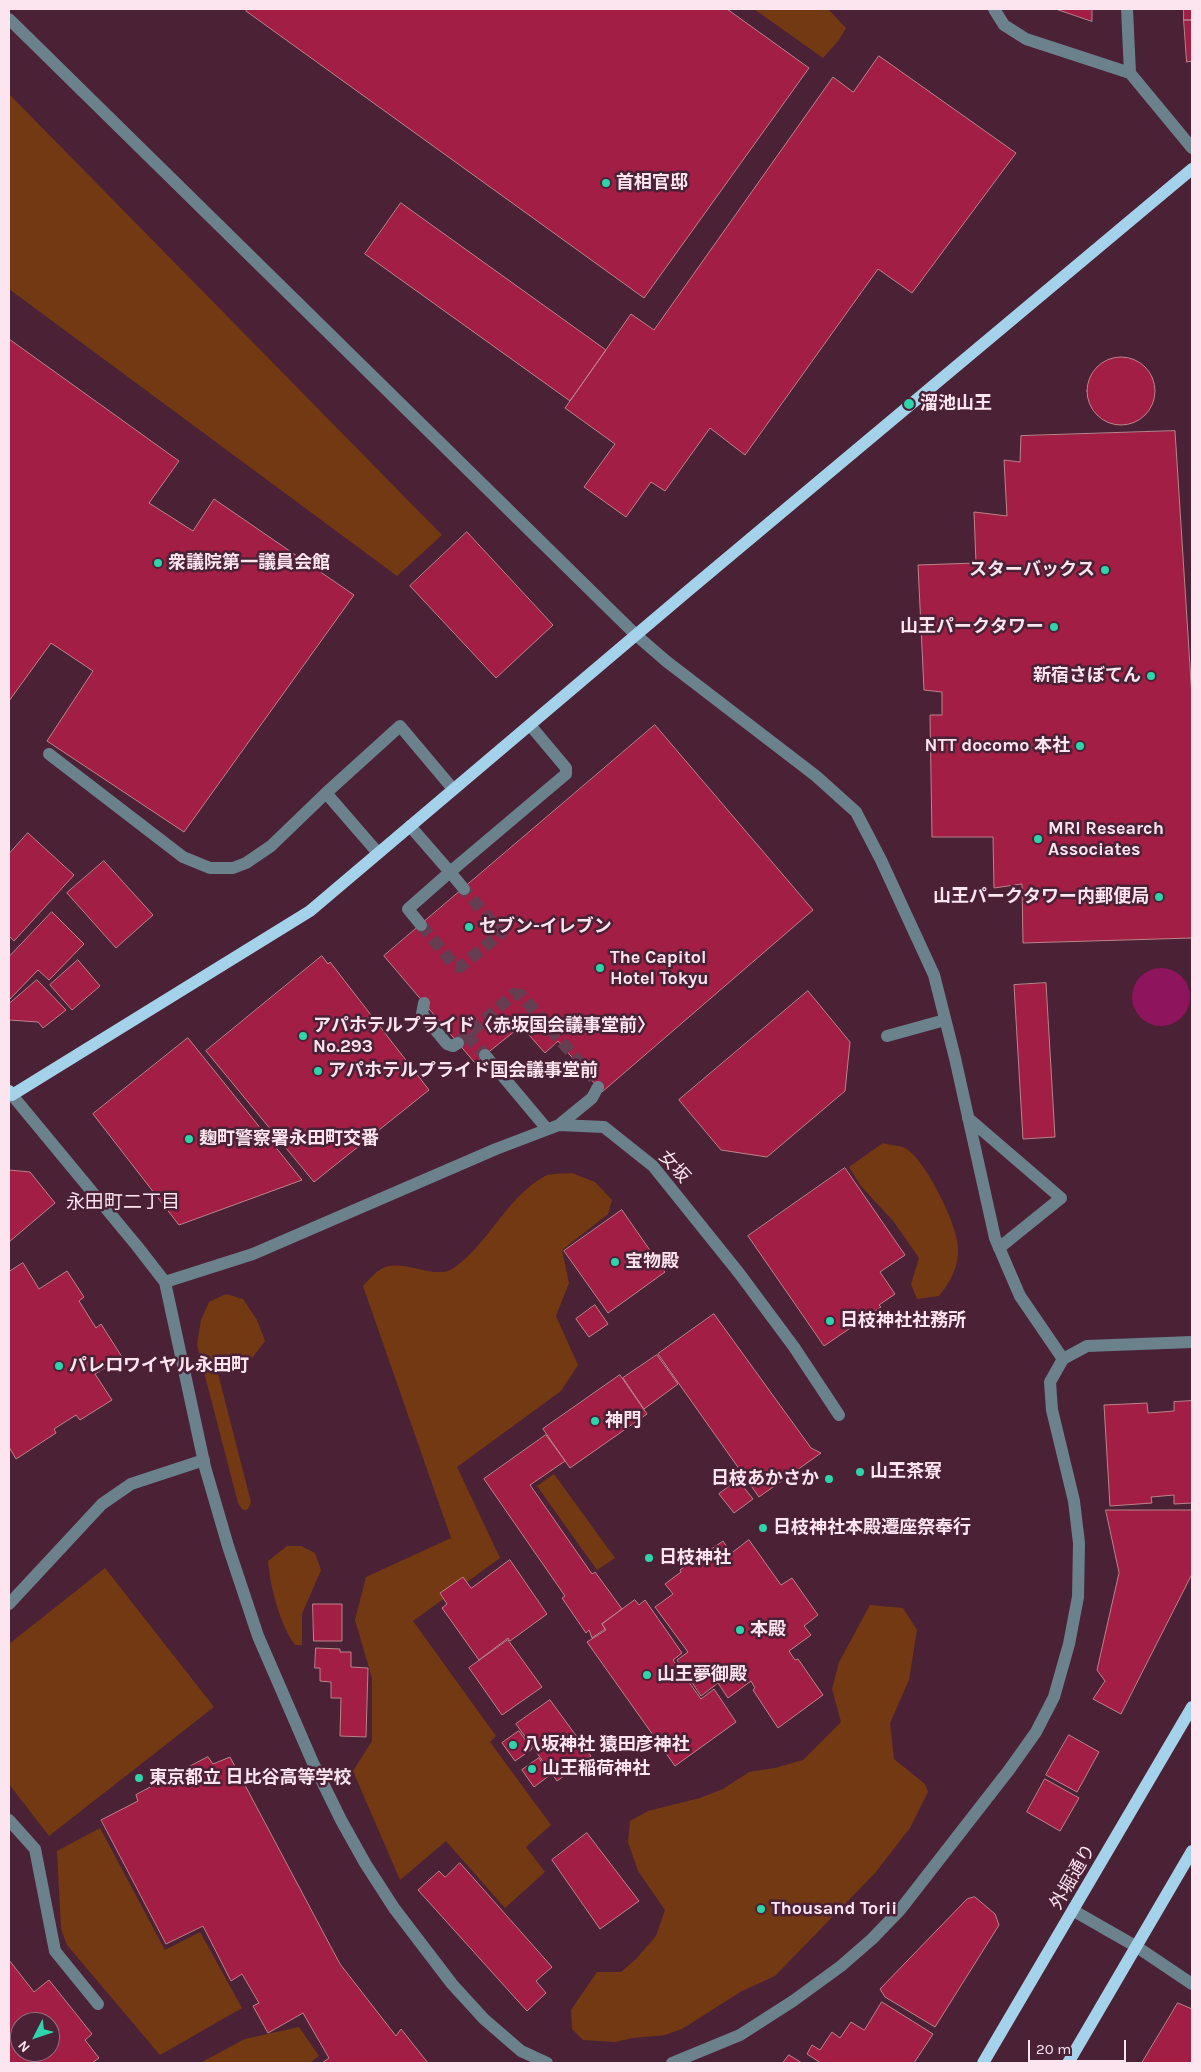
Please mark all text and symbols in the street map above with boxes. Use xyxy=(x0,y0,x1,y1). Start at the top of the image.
place label: 首相官邸 xyxy=(616,172,688,194)
marker: 首相官邸 xyxy=(600,177,612,189)
place label: 溜池山王 xyxy=(920,393,992,415)
marker: 溜池山王 xyxy=(902,397,916,411)
place label: 衆議院第一議員会館 xyxy=(168,552,330,574)
marker: 衆議院第一議員会館 xyxy=(152,557,164,569)
place label: スターバックス xyxy=(969,559,1095,581)
marker: スターバックス xyxy=(1099,564,1111,576)
place label: 山王パークタワー xyxy=(900,616,1044,638)
marker: 山王パークタワー xyxy=(1048,621,1060,633)
place label: 新宿さぼてん xyxy=(1033,665,1141,687)
marker: 新宿さぼてん xyxy=(1145,670,1157,682)
place label: NTT docomo 本社 xyxy=(925,735,1070,757)
marker: NTT docomo 本社 xyxy=(1074,740,1086,752)
place label: MRI Research Associates xyxy=(1048,818,1164,861)
marker: MRI Research Associates xyxy=(1032,833,1044,845)
place label: 山王パークタワー内郵便局 xyxy=(933,886,1149,908)
marker: 山王パークタワー内郵便局 xyxy=(1153,891,1165,903)
place label: セブン-イレブン xyxy=(479,916,612,938)
marker: セブン-イレブン xyxy=(463,921,475,933)
place label: The Capitol Hotel Tokyu xyxy=(610,947,709,990)
marker: The Capitol Hotel Tokyu xyxy=(594,962,606,974)
place label: アパホテルプライド〈赤坂国会議事堂前〉 No.293 xyxy=(313,1015,655,1058)
marker: アパホテルプライド〈赤坂国会議事堂前〉 No.293 xyxy=(297,1030,309,1042)
place label: アパホテルプライド国会議事堂前 xyxy=(328,1060,598,1082)
marker: アパホテルプライド国会議事堂前 xyxy=(312,1065,324,1077)
place label: 麹町警察署永田町交番 xyxy=(199,1128,379,1150)
marker: 麹町警察署永田町交番 xyxy=(183,1133,195,1145)
street label: 女坂 xyxy=(654,1146,694,1188)
district label: 永田町二丁目 xyxy=(66,1192,180,1214)
place label: 宝物殿 xyxy=(625,1251,679,1273)
marker: 宝物殿 xyxy=(609,1256,621,1268)
place label: 日枝神社社務所 xyxy=(840,1310,966,1332)
marker: 日枝神社社務所 xyxy=(824,1315,836,1327)
place label: パレロワイヤル永田町 xyxy=(69,1355,249,1377)
marker: パレロワイヤル永田町 xyxy=(53,1360,65,1372)
place label: 神門 xyxy=(605,1410,641,1432)
marker: 神門 xyxy=(589,1415,601,1427)
place label: 山王茶寮 xyxy=(870,1461,942,1483)
marker: 山王茶寮 xyxy=(854,1466,866,1478)
place label: 日枝あかさか xyxy=(711,1468,819,1490)
marker: 日枝あかさか xyxy=(823,1473,835,1485)
place label: 日枝神社本殿遷座祭奉行 xyxy=(773,1517,971,1539)
marker: 日枝神社本殿遷座祭奉行 xyxy=(757,1522,769,1534)
place label: 日枝神社 xyxy=(659,1547,731,1569)
marker: 日枝神社 xyxy=(643,1552,655,1564)
place label: 本殿 xyxy=(750,1619,786,1641)
marker: 本殿 xyxy=(734,1624,746,1636)
place label: 山王夢御殿 xyxy=(657,1664,747,1686)
marker: 山王夢御殿 xyxy=(641,1669,653,1681)
place label: 八坂神社 猿田彦神社 xyxy=(523,1734,690,1756)
marker: 八坂神社 猿田彦神社 xyxy=(507,1739,519,1751)
place label: 山王稲荷神社 xyxy=(542,1758,650,1780)
marker: 山王稲荷神社 xyxy=(526,1763,538,1775)
place label: 東京都立 日比谷高等学校 xyxy=(149,1767,352,1789)
marker: 東京都立 日比谷高等学校 xyxy=(133,1772,145,1784)
street label: 外堀通り xyxy=(1046,1840,1100,1914)
place label: Thousand Torii xyxy=(771,1898,897,1920)
marker: Thousand Torii xyxy=(755,1903,767,1915)
north arrow xyxy=(10,2012,60,2062)
scale bar xyxy=(1031,2030,1128,2062)
text: N xyxy=(14,2037,34,2056)
text: 20 m xyxy=(1036,2040,1071,2058)

